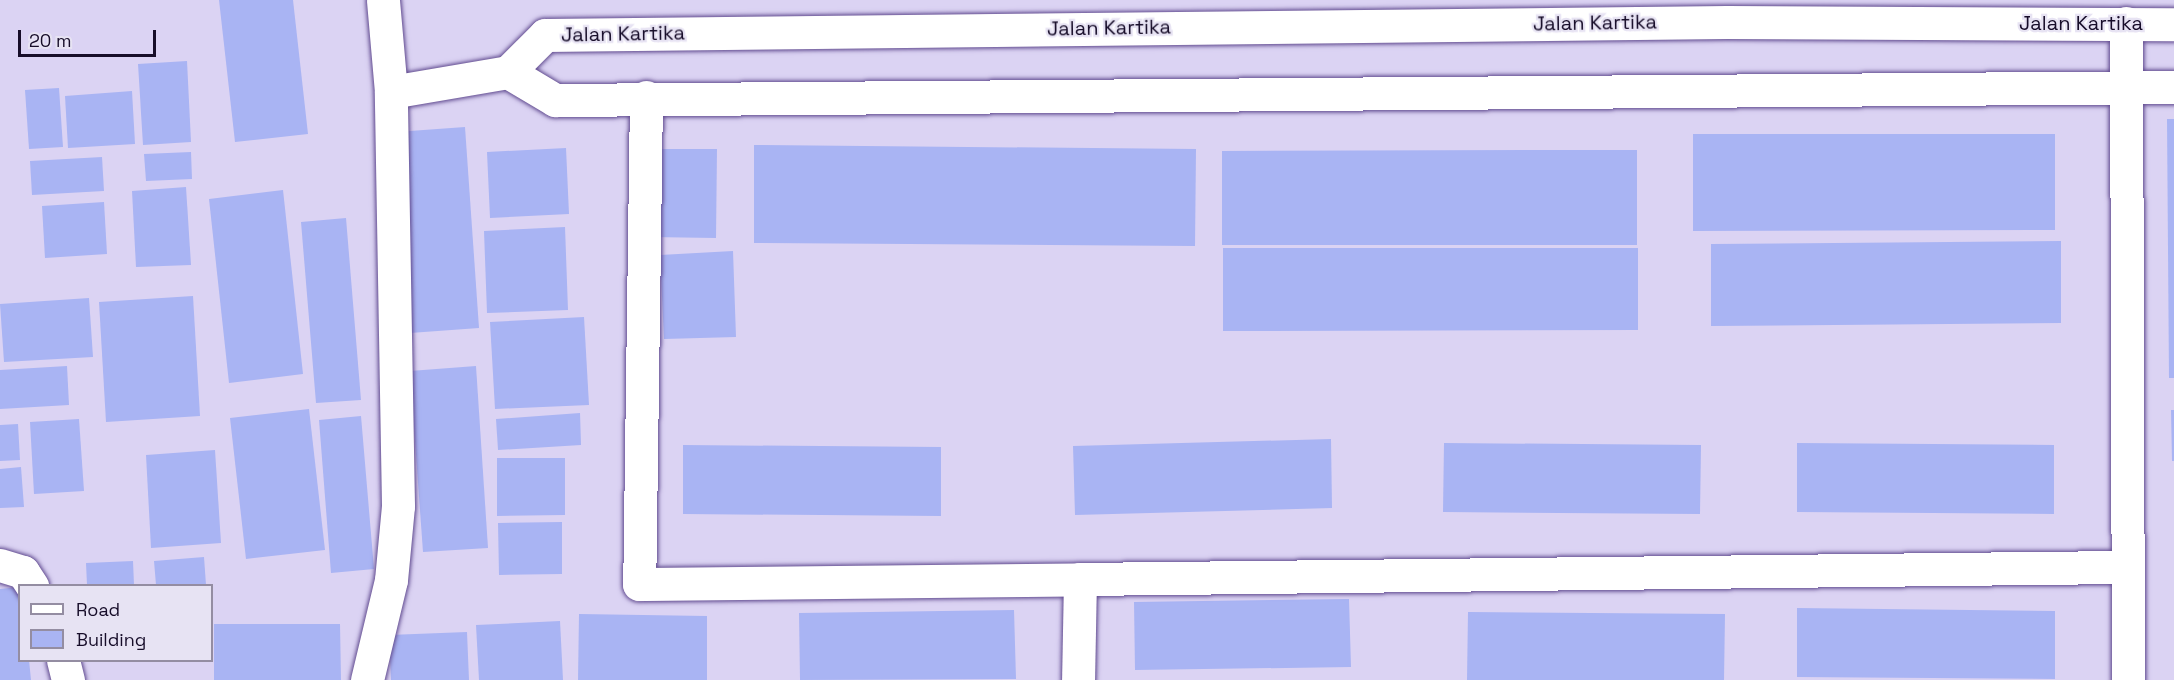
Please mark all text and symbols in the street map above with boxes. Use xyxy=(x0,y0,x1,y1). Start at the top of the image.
street label: Jalan Kartika xyxy=(1533,10,1657,36)
street label: Jalan Kartika xyxy=(2019,11,2143,35)
street label: Jalan Kartika xyxy=(1047,15,1171,41)
scale bar xyxy=(21,18,159,56)
street label: Jalan Kartika xyxy=(561,21,685,47)
text: 20 m xyxy=(29,29,72,52)
legend xyxy=(18,584,213,662)
text: Road xyxy=(76,598,120,621)
text: Building xyxy=(76,628,146,651)

